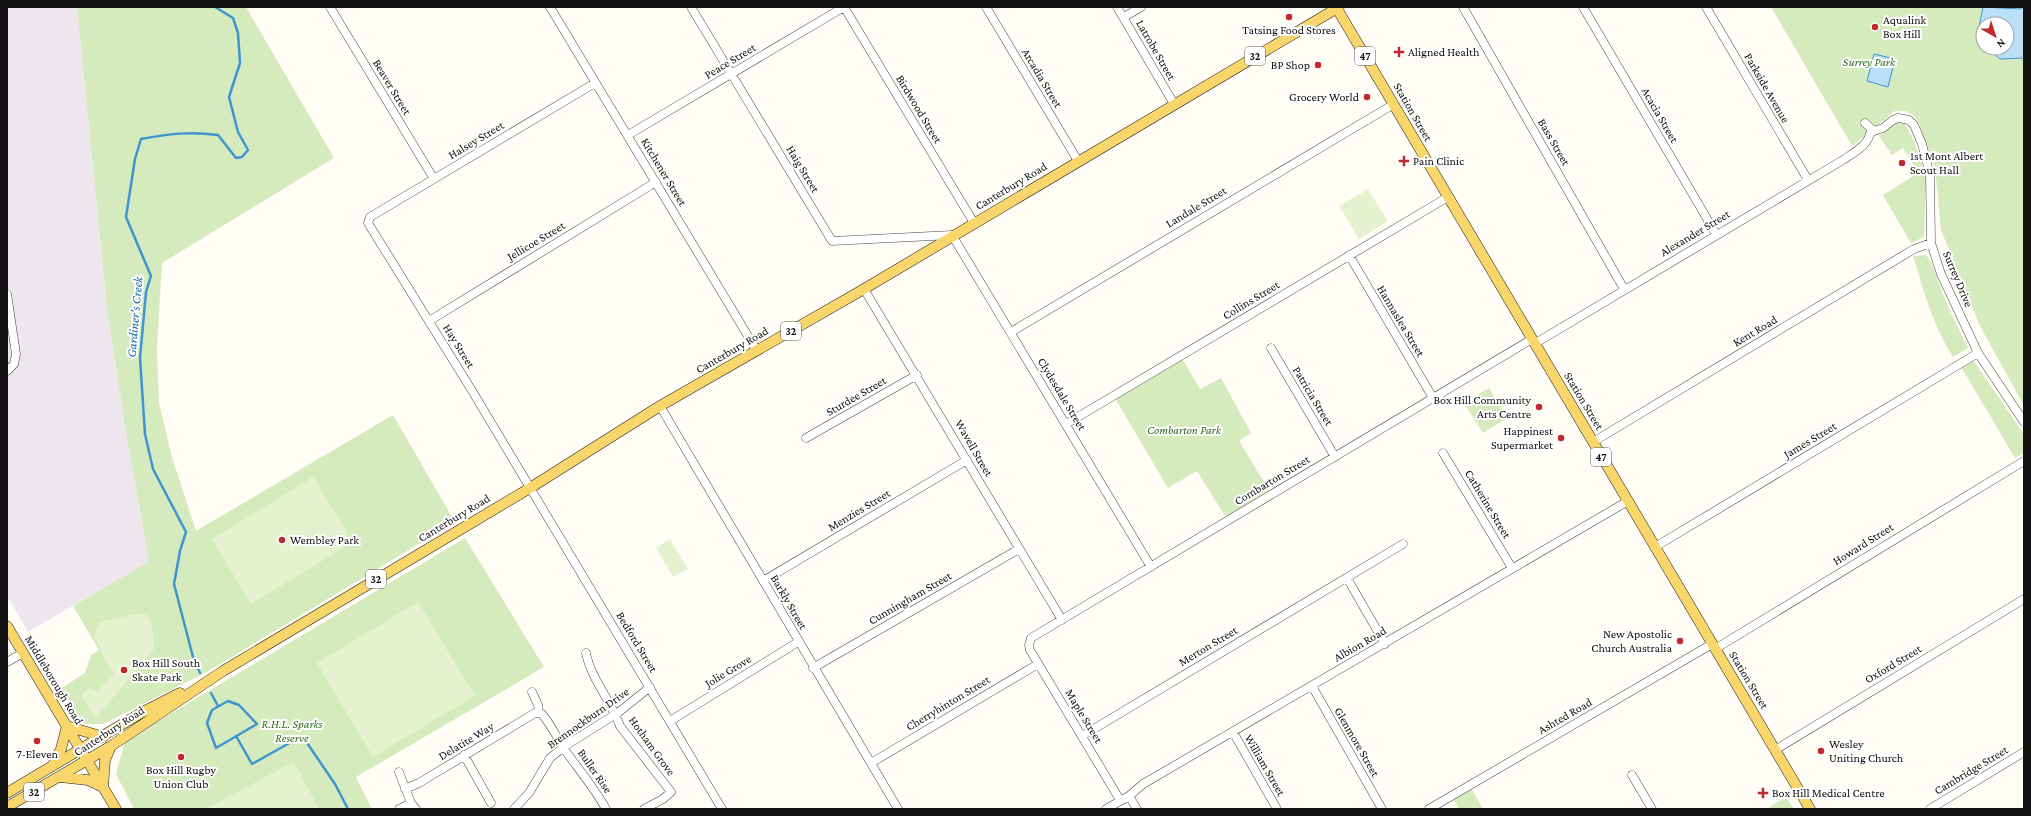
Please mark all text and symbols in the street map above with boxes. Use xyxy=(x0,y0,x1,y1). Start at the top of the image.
marker: Tatsing Food Stores xyxy=(1284,12,1294,22)
place label: Aqualink Box Hill xyxy=(1883,13,1927,41)
north arrow xyxy=(1975,16,2015,56)
street label: Latrobe Street xyxy=(1133,17,1179,84)
marker: Aqualink Box Hill xyxy=(1870,22,1880,32)
place label: Tatsing Food Stores xyxy=(1242,23,1336,37)
text: N xyxy=(1994,37,2008,51)
street label: Peace Street xyxy=(702,40,759,82)
place label: Aligned Health xyxy=(1408,45,1480,59)
street label: Arcadia Street xyxy=(1019,46,1066,111)
marker: Aligned Health xyxy=(1393,46,1405,58)
road number: 32 xyxy=(1245,47,1265,65)
road number: 47 xyxy=(1355,47,1375,65)
street label: Parkside Avenue xyxy=(1741,51,1793,125)
park label: Surrey Park xyxy=(1843,55,1896,69)
street label: Beaver Street xyxy=(370,57,415,118)
place label: BP Shop xyxy=(1271,58,1310,72)
marker: BP Shop xyxy=(1313,60,1323,70)
street label: Birdwood Street xyxy=(893,72,945,147)
street label: Station Street xyxy=(1391,80,1436,145)
street label: Acacia Street xyxy=(1639,85,1682,146)
place label: Grocery World xyxy=(1289,90,1360,104)
marker: Grocery World xyxy=(1362,92,1372,102)
street label: Bass Street xyxy=(1535,116,1574,169)
street label: Halsey Street xyxy=(446,117,507,162)
street label: Kitchener Street xyxy=(638,135,690,209)
street label: Haig Street xyxy=(783,143,823,196)
place label: 1st Mont Albert Scout Hall xyxy=(1910,149,1984,177)
place label: Pain Clinic xyxy=(1413,154,1464,168)
marker: Pain Clinic xyxy=(1398,155,1410,167)
marker: 1st Mont Albert Scout Hall xyxy=(1897,158,1907,168)
street label: Canterbury Road xyxy=(973,159,1050,213)
street label: Landale Street xyxy=(1163,183,1230,231)
street label: Alexander Street xyxy=(1658,206,1733,259)
street label: Jellicoe Street xyxy=(504,218,568,264)
street label: Surrey Drive xyxy=(1940,249,1976,309)
water label: Gardiner's Creek xyxy=(123,275,146,358)
street label: Collins Street xyxy=(1220,277,1283,322)
street label: Hannaslea Street xyxy=(1374,283,1428,360)
street label: Kent Road xyxy=(1730,312,1780,350)
street label: Hay Street xyxy=(440,321,479,371)
road number: 32 xyxy=(781,322,801,340)
street label: Canterbury Road xyxy=(693,323,771,376)
street label: Clydesdale Street xyxy=(1035,355,1090,434)
street label: Patricia Street xyxy=(1290,364,1337,429)
street label: Station Street xyxy=(1561,370,1607,433)
street label: Sturdee Street xyxy=(823,373,889,419)
place label: Box Hill Community Arts Centre xyxy=(1434,393,1531,421)
marker: Box Hill Community Arts Centre xyxy=(1534,402,1544,412)
street label: Wavell Street xyxy=(952,417,996,480)
street label: James Street xyxy=(1780,418,1840,462)
park label: Combarton Park xyxy=(1147,423,1222,437)
place label: Happinest Supermarket xyxy=(1491,424,1554,452)
marker: Happinest Supermarket xyxy=(1556,433,1566,443)
road number: 47 xyxy=(1591,448,1611,466)
street label: Combarton Street xyxy=(1232,452,1313,508)
street label: Catherine Street xyxy=(1462,467,1515,542)
street label: Menzies Street xyxy=(825,485,894,534)
street label: Canterbury Road xyxy=(416,491,493,545)
street label: Howard Street xyxy=(1830,519,1897,568)
place label: Wembley Park xyxy=(290,533,359,547)
marker: Wembley Park xyxy=(277,535,287,545)
street label: Cunningham Street xyxy=(866,568,955,627)
road number: 32 xyxy=(366,570,386,588)
street label: Barkly Street xyxy=(768,572,811,633)
street label: Bedford Street xyxy=(613,609,661,676)
street label: Merton Street xyxy=(1176,622,1241,669)
street label: Albion Road xyxy=(1331,623,1389,665)
place label: New Apostolic Church Australia xyxy=(1591,627,1672,655)
street label: Middleborough Road xyxy=(22,633,86,728)
marker: New Apostolic Church Australia xyxy=(1675,636,1685,646)
street label: Oxford Street xyxy=(1862,641,1925,686)
street label: Station Street xyxy=(1726,649,1772,712)
street label: Jolie Grove xyxy=(701,652,754,691)
place label: Box Hill South Skate Park xyxy=(132,656,201,684)
marker: Box Hill South Skate Park xyxy=(119,665,129,675)
street label: Cherryhinton Street xyxy=(903,672,993,734)
street label: Brennockburn Drive xyxy=(544,685,632,751)
street label: Maple Street xyxy=(1062,686,1106,746)
street label: Ashted Road xyxy=(1535,695,1595,737)
street label: Canterbury Road xyxy=(71,703,147,759)
street label: Glenmore Street xyxy=(1332,705,1383,780)
street label: Hotham Grove xyxy=(626,714,678,778)
park label: R.H.L. Sparks Reserve xyxy=(262,717,323,745)
street label: Delatite Way xyxy=(436,719,497,763)
street label: William Street xyxy=(1242,732,1289,799)
marker: 7-Eleven xyxy=(32,736,42,746)
place label: Wesley Uniting Church xyxy=(1829,737,1904,765)
street label: Cambridge Street xyxy=(1932,742,2011,797)
street label: Buller Rise xyxy=(575,746,615,796)
marker: Wesley Uniting Church xyxy=(1816,746,1826,756)
place label: 7-Eleven xyxy=(16,747,58,761)
marker: Box Hill Rugby Union Club xyxy=(176,752,186,762)
place label: Box Hill Rugby Union Club xyxy=(146,763,217,791)
road number: 32 xyxy=(24,783,44,801)
place label: Box Hill Medical Centre xyxy=(1772,786,1884,800)
marker: Box Hill Medical Centre xyxy=(1757,787,1769,799)

